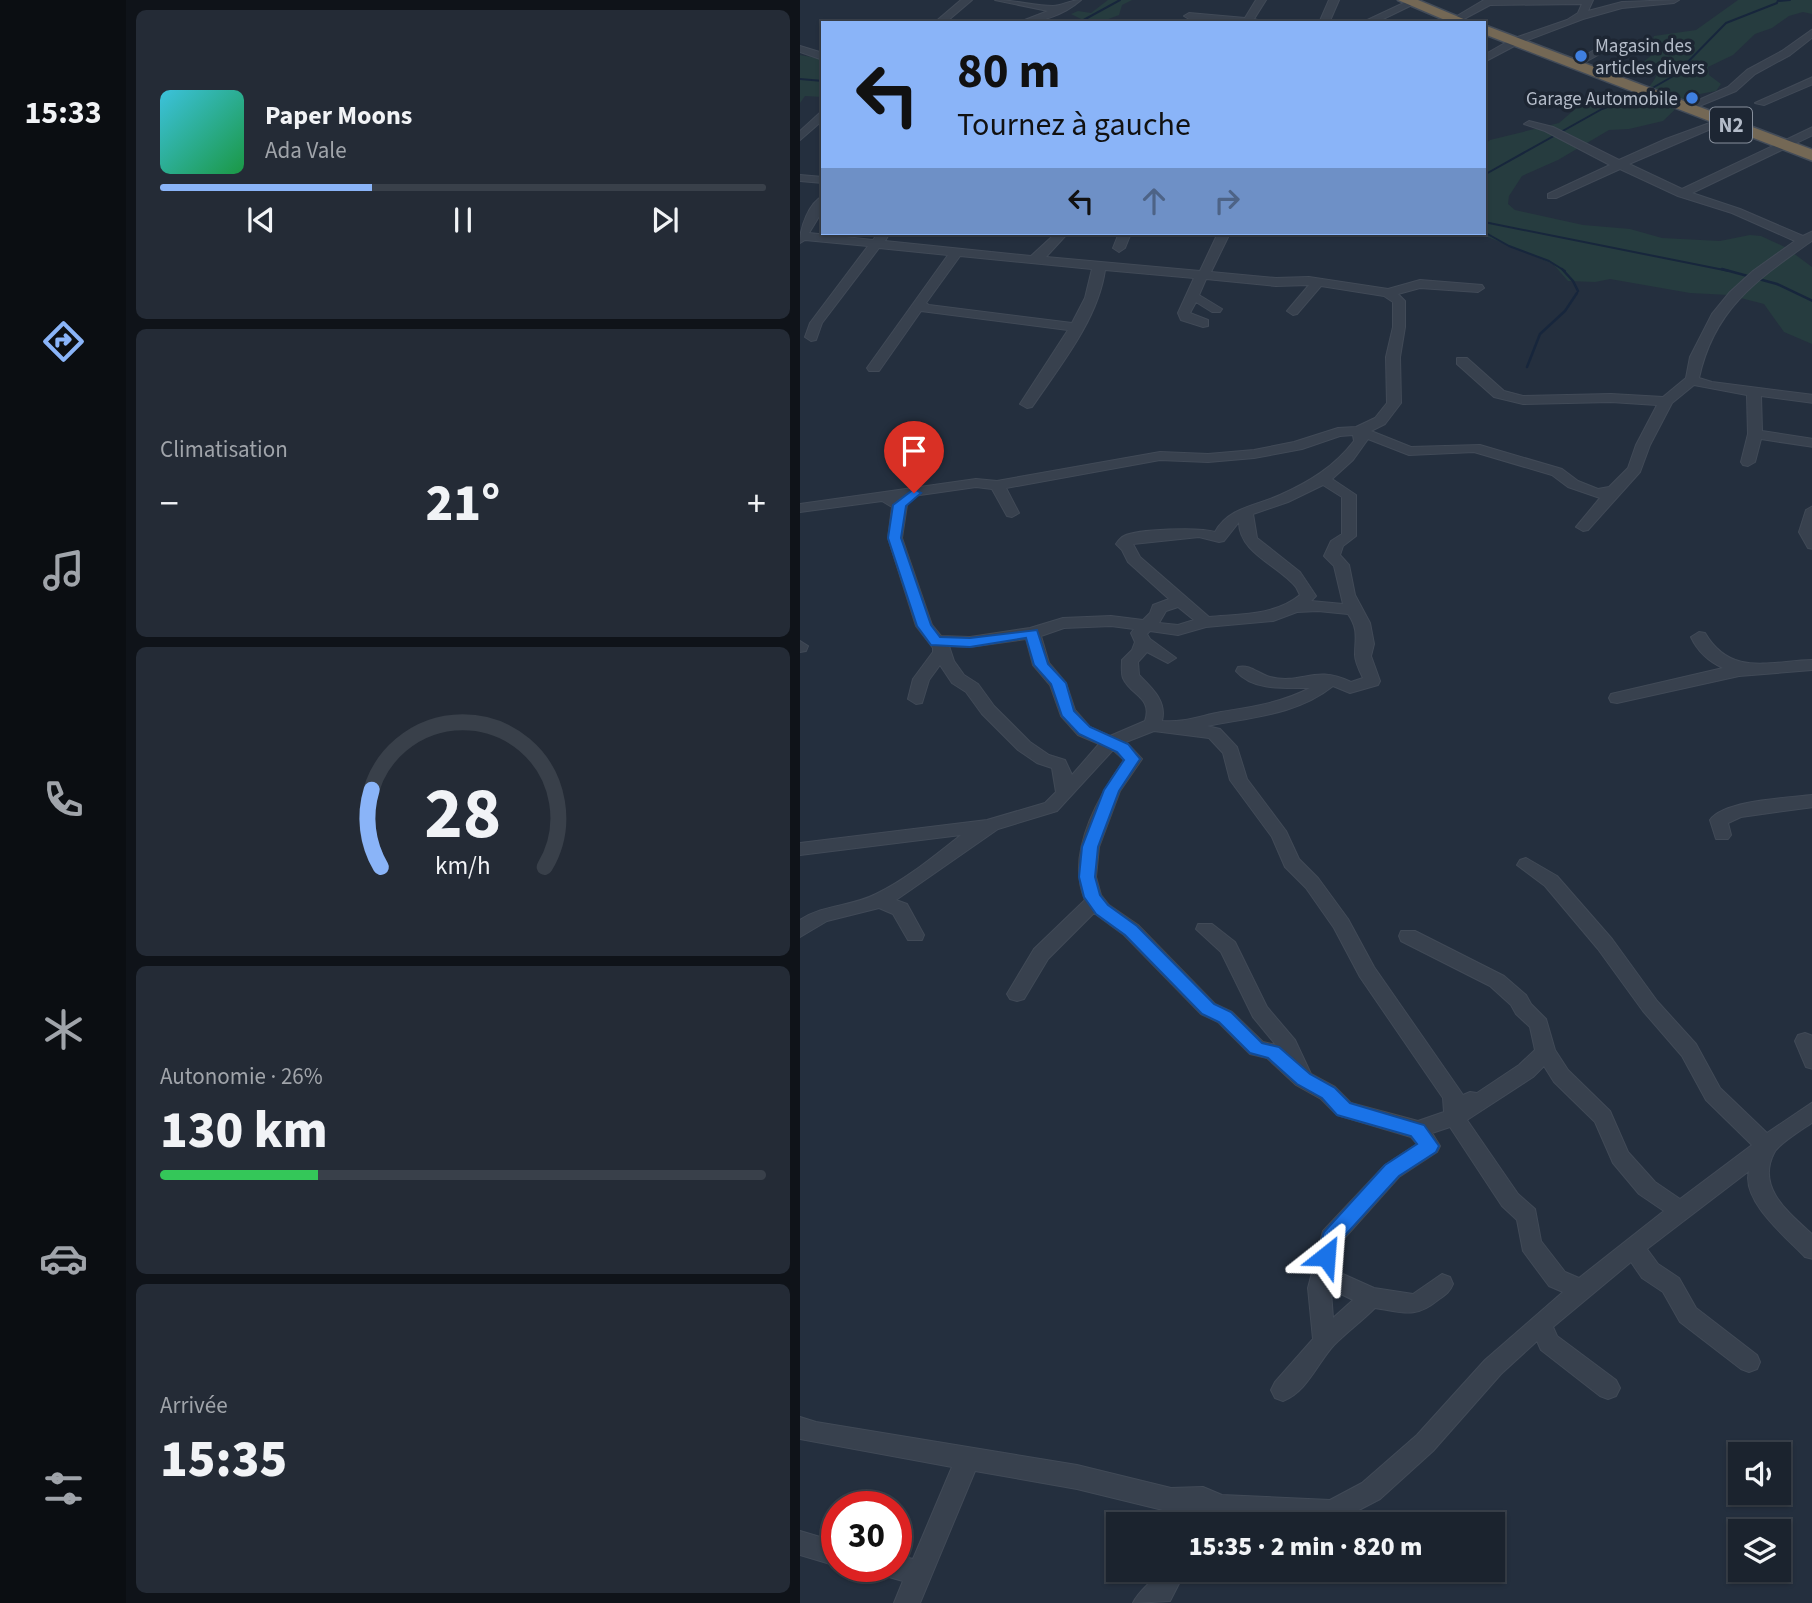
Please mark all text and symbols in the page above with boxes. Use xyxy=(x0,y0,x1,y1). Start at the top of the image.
place label: Magasin des articles divers xyxy=(1595,33,1705,82)
text: 80 m xyxy=(957,37,1061,107)
marker: Magasin des articles divers xyxy=(1573,48,1589,64)
icon: left xyxy=(842,49,933,140)
place label: Garage Automobile xyxy=(1526,86,1678,113)
text: 15:33 xyxy=(24,90,102,136)
marker: Garage Automobile xyxy=(1684,90,1700,106)
text: Paper Moons xyxy=(265,97,412,134)
text: Tournez à gauche xyxy=(957,102,1191,148)
road number: N2 xyxy=(1710,108,1752,142)
text: Ada Vale xyxy=(265,134,347,167)
icon: left xyxy=(1062,182,1100,220)
icon: ahead xyxy=(1135,182,1173,220)
icon: right xyxy=(1208,182,1246,220)
icon: previous xyxy=(242,201,280,239)
icon: pause xyxy=(444,201,482,239)
icon: next xyxy=(646,201,684,239)
icon: directions xyxy=(39,317,88,366)
pin xyxy=(884,421,944,493)
icon: arrive xyxy=(895,432,933,470)
text: Climatisation xyxy=(160,433,288,466)
text: 21° xyxy=(426,467,500,541)
text: − xyxy=(160,477,179,531)
text: + xyxy=(747,477,766,531)
icon: music xyxy=(39,546,88,595)
text: 28 xyxy=(425,763,501,867)
icon: phone xyxy=(39,775,88,824)
text: km/h xyxy=(435,848,491,884)
icon: climate xyxy=(39,1005,88,1054)
text: Autonomie · 26% xyxy=(160,1060,323,1093)
text: 130 km xyxy=(160,1094,328,1168)
position arrow xyxy=(1289,1219,1363,1293)
icon: car xyxy=(39,1234,88,1283)
text: Arrivée xyxy=(160,1389,228,1422)
text: 15:35 xyxy=(160,1423,287,1497)
map controls xyxy=(1728,1442,1791,1582)
button: sound xyxy=(1728,1442,1791,1505)
icon: filters xyxy=(39,1464,88,1513)
speed limit sign: 30 xyxy=(821,1491,912,1582)
button: layers xyxy=(1728,1519,1791,1582)
text: 15:35 · 2 min · 820 m xyxy=(1189,1528,1422,1565)

